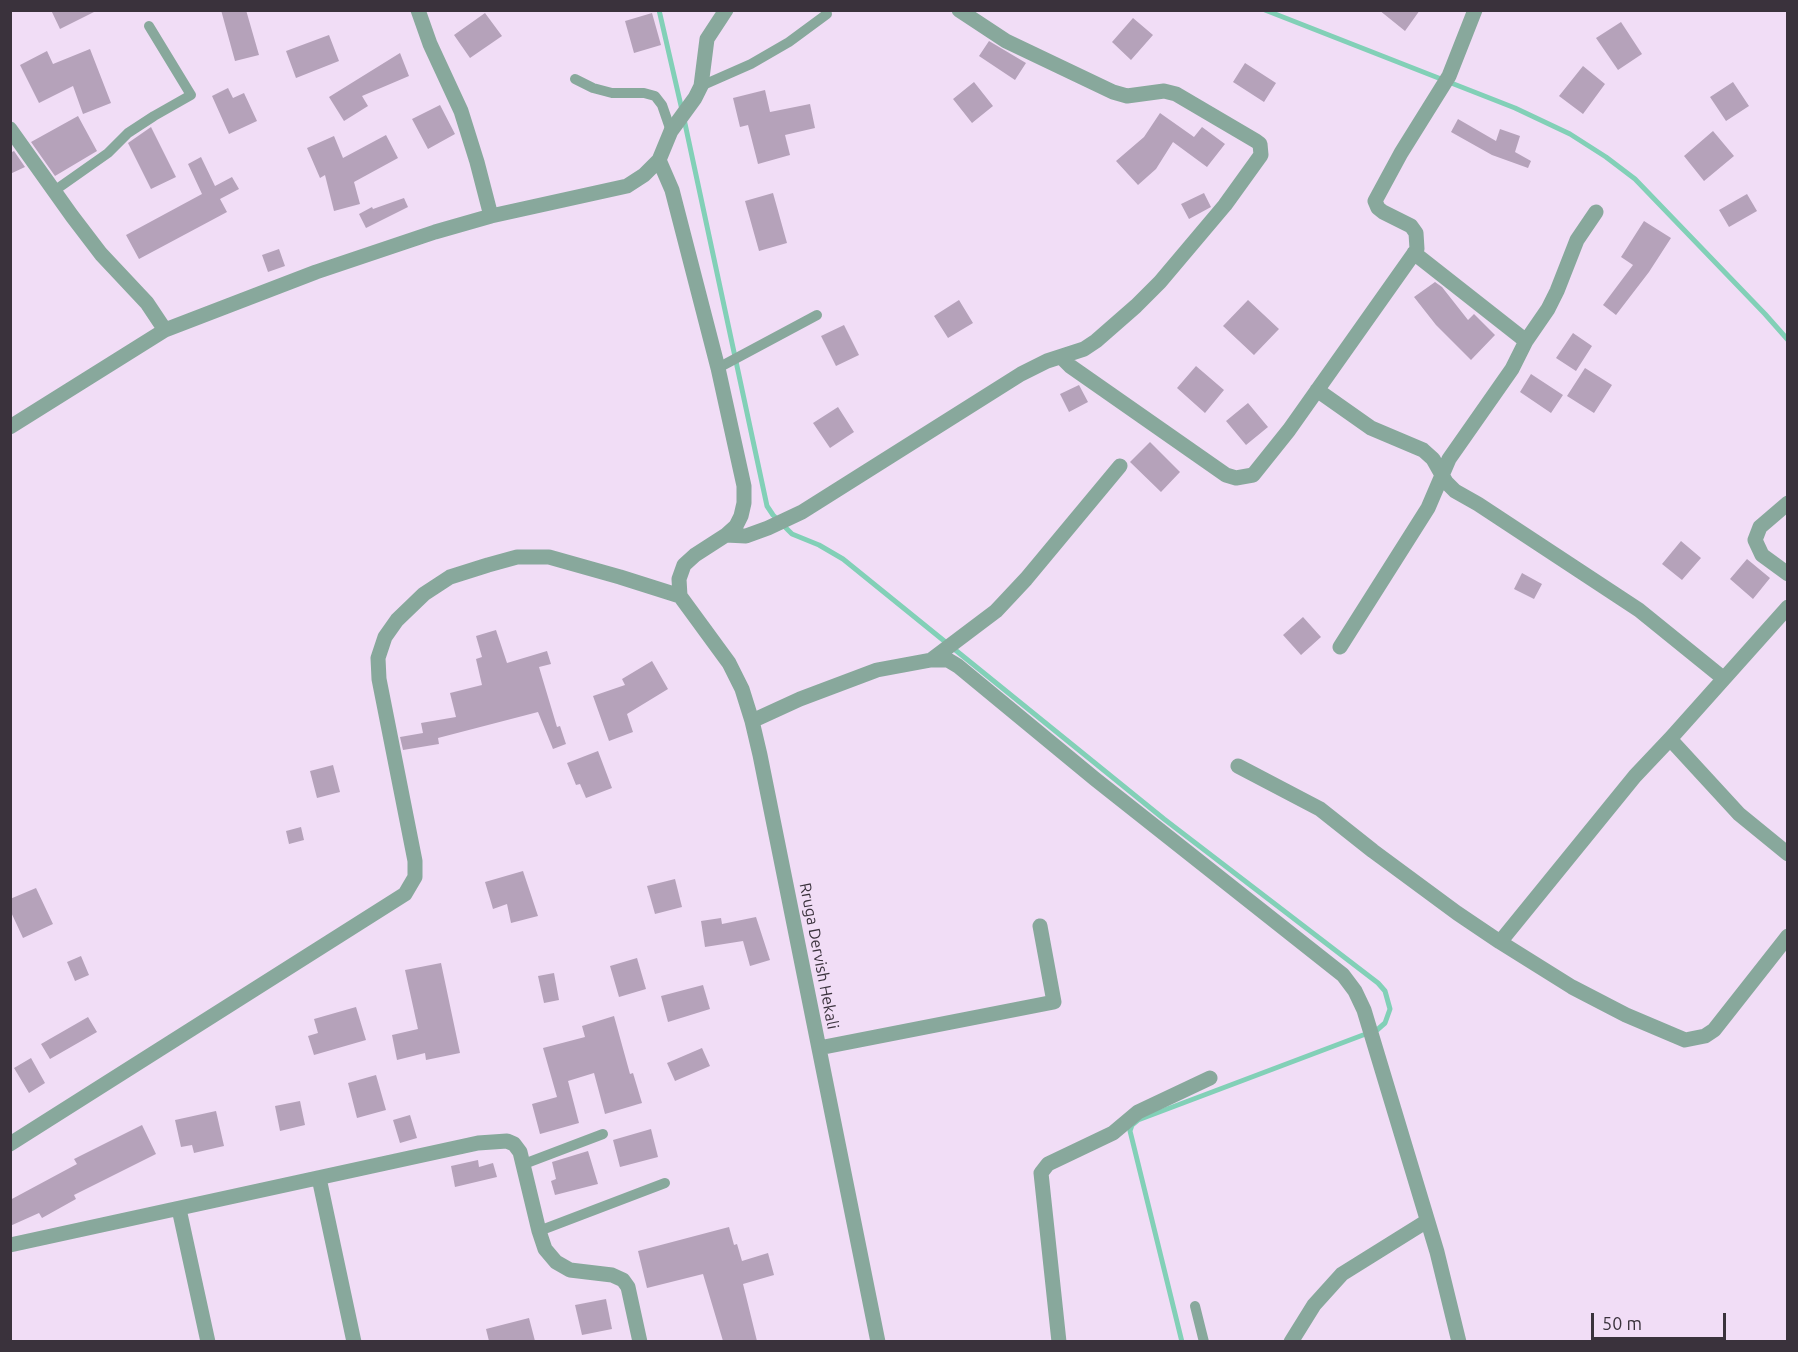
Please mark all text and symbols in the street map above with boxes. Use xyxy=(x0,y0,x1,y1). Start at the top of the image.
street label: Rruga Dervish Hekali xyxy=(795,881,843,1031)
scale bar xyxy=(1594,1301,1729,1339)
text: 50 m xyxy=(1602,1313,1642,1333)

